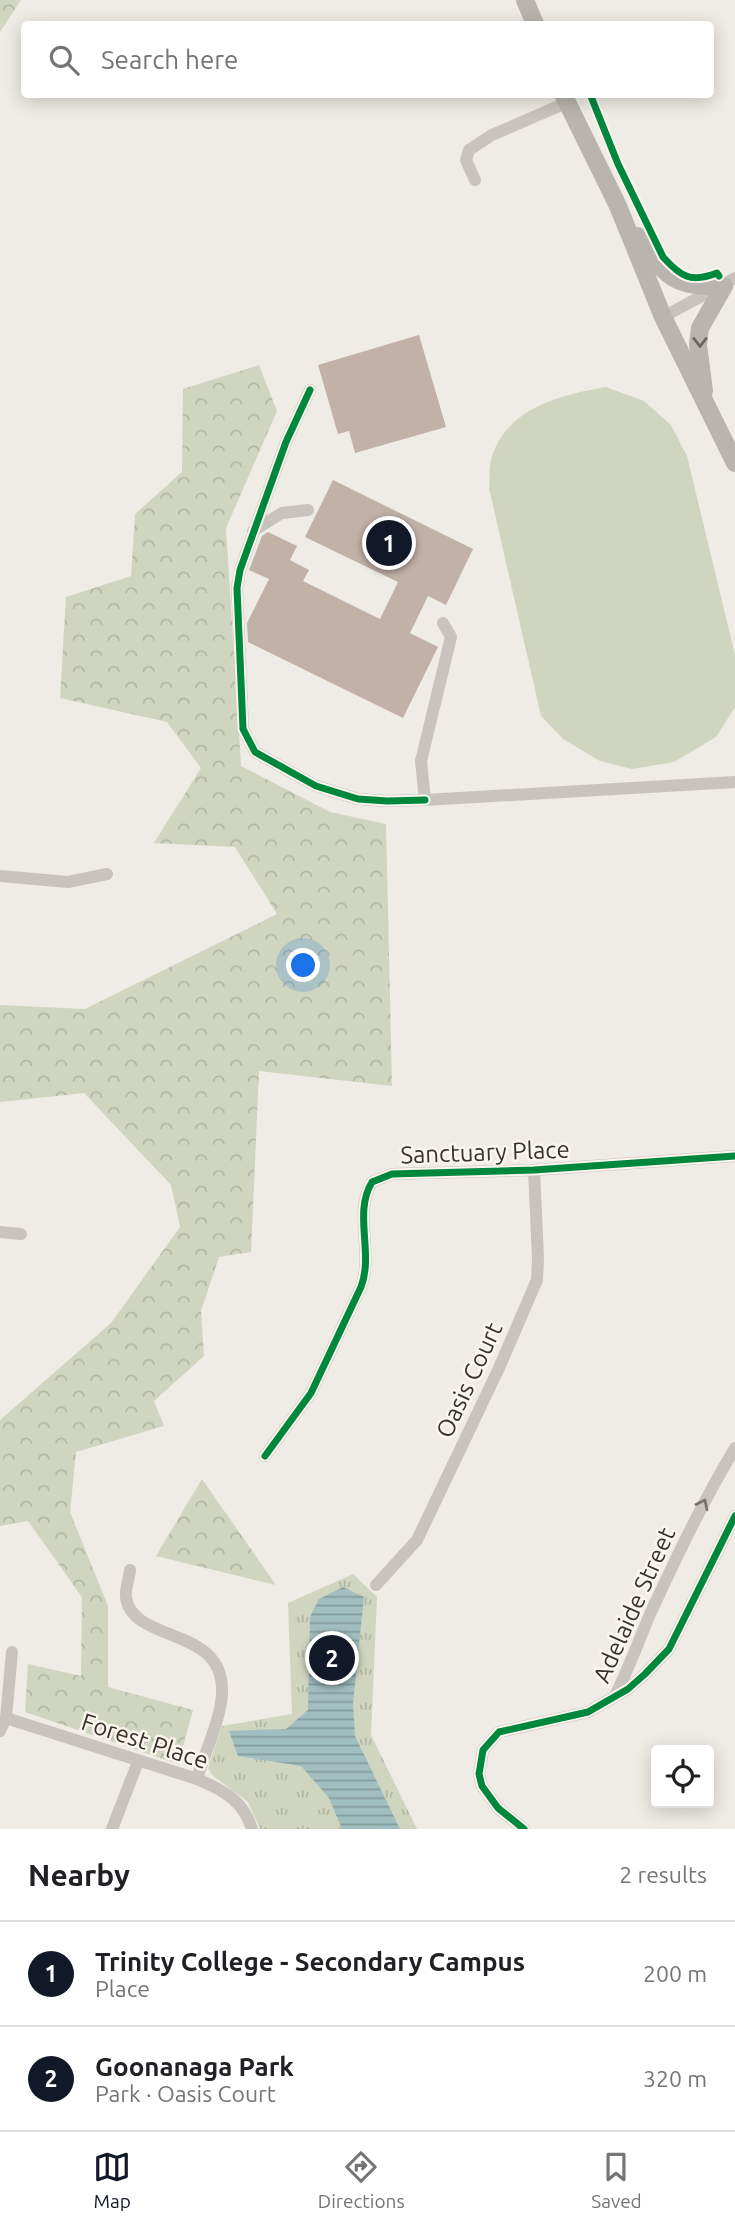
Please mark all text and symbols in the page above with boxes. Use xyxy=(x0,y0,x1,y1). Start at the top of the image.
search box xyxy=(21,21,714,98)
icon: search xyxy=(45,41,83,79)
text: Search here xyxy=(101,45,238,74)
one-way arrow xyxy=(692,337,707,348)
pin: 1 xyxy=(366,517,412,569)
your location xyxy=(286,948,320,982)
street label: Sanctuary Place xyxy=(400,1136,570,1168)
street label: Oasis Court xyxy=(431,1318,508,1442)
one-way arrow xyxy=(694,1499,708,1511)
street label: Adelaide Street xyxy=(588,1523,681,1687)
pin: 2 xyxy=(309,1632,355,1684)
street label: Forest Place xyxy=(78,1708,212,1774)
map controls xyxy=(651,1745,714,1808)
button: locate xyxy=(651,1745,714,1808)
text: Nearby xyxy=(28,1858,130,1892)
text: 2 results xyxy=(619,1862,707,1887)
text: Trinity College - Secondary Campus xyxy=(95,1947,525,1976)
text: 1 xyxy=(45,1961,57,1986)
text: 200 m xyxy=(643,1961,707,1986)
text: Place xyxy=(95,1976,150,2001)
text: Goonanaga Park xyxy=(95,2052,294,2081)
text: 2 xyxy=(45,2066,57,2091)
text: 320 m xyxy=(643,2066,707,2091)
text: Park · Oasis Court xyxy=(95,2081,276,2106)
tab: Map xyxy=(93,2148,131,2212)
tab: Directions xyxy=(318,2148,405,2212)
tab: Saved xyxy=(591,2148,642,2212)

